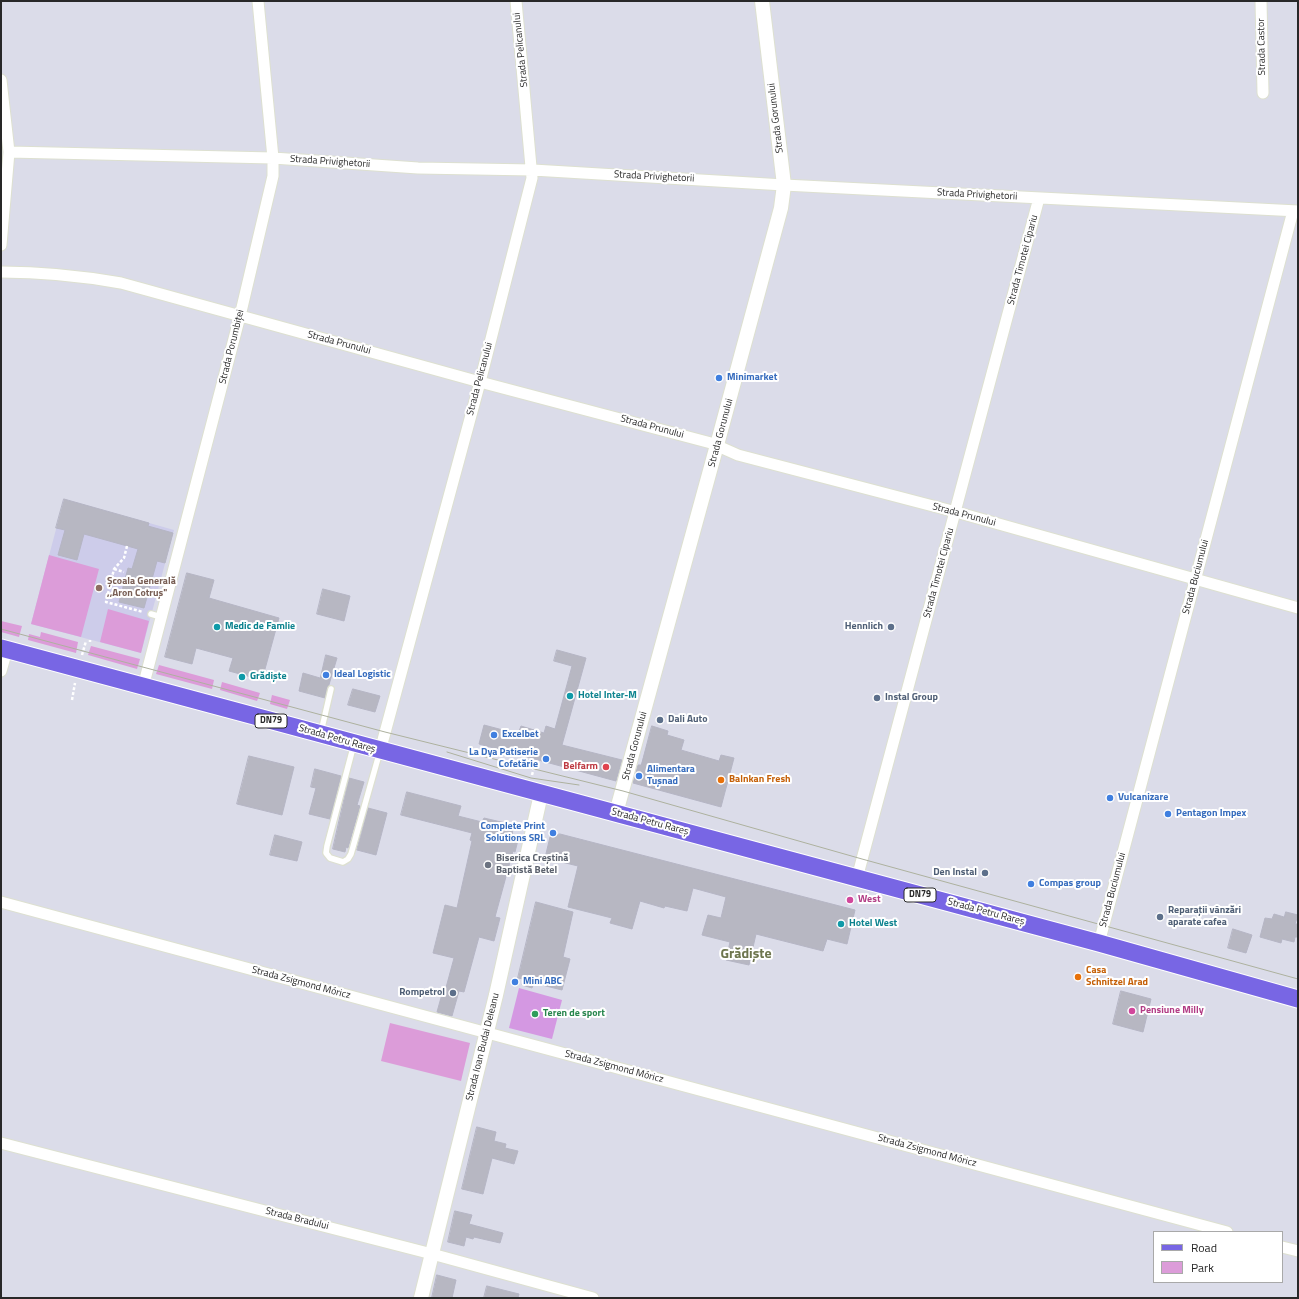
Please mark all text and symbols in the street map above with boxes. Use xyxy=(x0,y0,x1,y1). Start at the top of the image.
street label: Strada Pelicanului xyxy=(511,12,531,88)
street label: Strada Castor xyxy=(1256,18,1268,76)
street label: Strada Gorunului xyxy=(766,82,786,154)
street label: Strada Privighetorii xyxy=(289,153,371,171)
street label: Strada Privighetorii xyxy=(613,169,695,185)
street label: Strada Privighetorii xyxy=(936,187,1018,203)
street label: Strada Timotei Cipariu xyxy=(1005,214,1041,306)
street label: Strada Porumbiței xyxy=(217,309,247,385)
street label: Strada Prunului xyxy=(306,329,372,357)
street label: Strada Pelicanului xyxy=(464,341,496,417)
place label: Minimarket xyxy=(727,372,777,384)
marker: Minimarket xyxy=(714,373,724,383)
street label: Strada Gorunului xyxy=(706,397,736,469)
street label: Strada Prunului xyxy=(619,413,685,441)
street label: Strada Prunului xyxy=(931,501,997,529)
street label: Strada Timotei Cipariu xyxy=(921,527,957,619)
street label: Strada Buciumului xyxy=(1180,538,1212,616)
place label: Școala Generală ,,Aron Cotruș" xyxy=(107,576,176,600)
marker: Școala Generală ,,Aron Cotruș" xyxy=(94,583,104,593)
place label: Medic de Famlie xyxy=(225,621,295,633)
place label: Hennlich xyxy=(845,621,883,633)
marker: Medic de Famlie xyxy=(212,622,222,632)
marker: Hennlich xyxy=(886,622,896,632)
place label: Ideal Logistic xyxy=(334,669,391,681)
marker: Ideal Logistic xyxy=(321,670,331,680)
place label: Grădiște xyxy=(250,671,286,683)
marker: Grădiște xyxy=(237,672,247,682)
place label: Hotel Inter-M xyxy=(578,690,637,702)
marker: Hotel Inter-M xyxy=(565,691,575,701)
place label: Instal Group xyxy=(885,692,938,704)
marker: Instal Group xyxy=(872,693,882,703)
street label: Strada Gorunului xyxy=(620,710,650,782)
road number: DN79 xyxy=(255,714,287,728)
place label: Dali Auto xyxy=(668,714,707,726)
marker: Dali Auto xyxy=(655,715,665,725)
street label: Strada Petru Rareș xyxy=(297,722,377,756)
place label: Excelbet xyxy=(502,729,539,741)
marker: Excelbet xyxy=(489,730,499,740)
place label: La Dya Patiserie Cofetărie xyxy=(469,747,538,770)
marker: La Dya Patiserie Cofetărie xyxy=(541,754,551,764)
place label: Belfarm xyxy=(563,761,598,773)
marker: Belfarm xyxy=(601,762,611,772)
place label: Alimentara Tușnad xyxy=(647,764,695,788)
marker: Alimentara Tușnad xyxy=(634,771,644,781)
place label: Balnkan Fresh xyxy=(729,774,791,786)
marker: Balnkan Fresh xyxy=(716,775,726,785)
place label: Vulcanizare xyxy=(1118,792,1168,804)
marker: Vulcanizare xyxy=(1105,793,1115,803)
street label: Strada Petru Rareș xyxy=(610,806,690,838)
place label: Pentagon Impex xyxy=(1176,808,1246,820)
marker: Pentagon Impex xyxy=(1163,809,1173,819)
place label: Complete Print Solutions SRL xyxy=(480,821,545,844)
marker: Complete Print Solutions SRL xyxy=(548,828,558,838)
street label: Strada Buciumului xyxy=(1097,851,1129,929)
place label: Biserica Creștină Baptistă Betel xyxy=(496,853,568,876)
marker: Biserica Creștină Baptistă Betel xyxy=(483,860,493,870)
place label: Den Instal xyxy=(933,867,977,879)
marker: Den Instal xyxy=(980,868,990,878)
place label: Compas group xyxy=(1039,878,1101,890)
marker: Compas group xyxy=(1026,879,1036,889)
road number: DN79 xyxy=(904,888,936,902)
place label: West xyxy=(858,894,881,906)
marker: West xyxy=(845,895,855,905)
street label: Strada Petru Rareș xyxy=(946,896,1026,928)
place label: Reparații vânzări aparate cafea xyxy=(1168,905,1241,928)
marker: Reparații vânzări aparate cafea xyxy=(1155,912,1165,922)
place label: Hotel West xyxy=(849,918,897,930)
marker: Hotel West xyxy=(836,919,846,929)
district label: Grădiște xyxy=(720,947,772,963)
street label: Strada Zsigmond Móricz xyxy=(250,964,352,1002)
place label: Casa Schnitzel Arad xyxy=(1086,965,1148,988)
marker: Casa Schnitzel Arad xyxy=(1073,972,1083,982)
place label: Mini ABC xyxy=(523,976,562,988)
marker: Mini ABC xyxy=(510,977,520,987)
place label: Rompetrol xyxy=(399,987,445,999)
marker: Rompetrol xyxy=(448,988,458,998)
street label: Strada Ioan Budai Deleanu xyxy=(464,992,502,1102)
place label: Pensiune Milly xyxy=(1140,1005,1204,1017)
marker: Pensiune Milly xyxy=(1127,1006,1137,1016)
place label: Teren de sport xyxy=(543,1008,605,1020)
marker: Teren de sport xyxy=(530,1009,540,1019)
street label: Strada Zsigmond Móricz xyxy=(563,1048,665,1086)
street label: Strada Zsigmond Móricz xyxy=(876,1132,978,1170)
street label: Strada Bradului xyxy=(264,1205,330,1233)
legend xyxy=(1153,1231,1283,1283)
text: Road xyxy=(1191,1238,1217,1257)
text: Park xyxy=(1191,1258,1214,1277)

